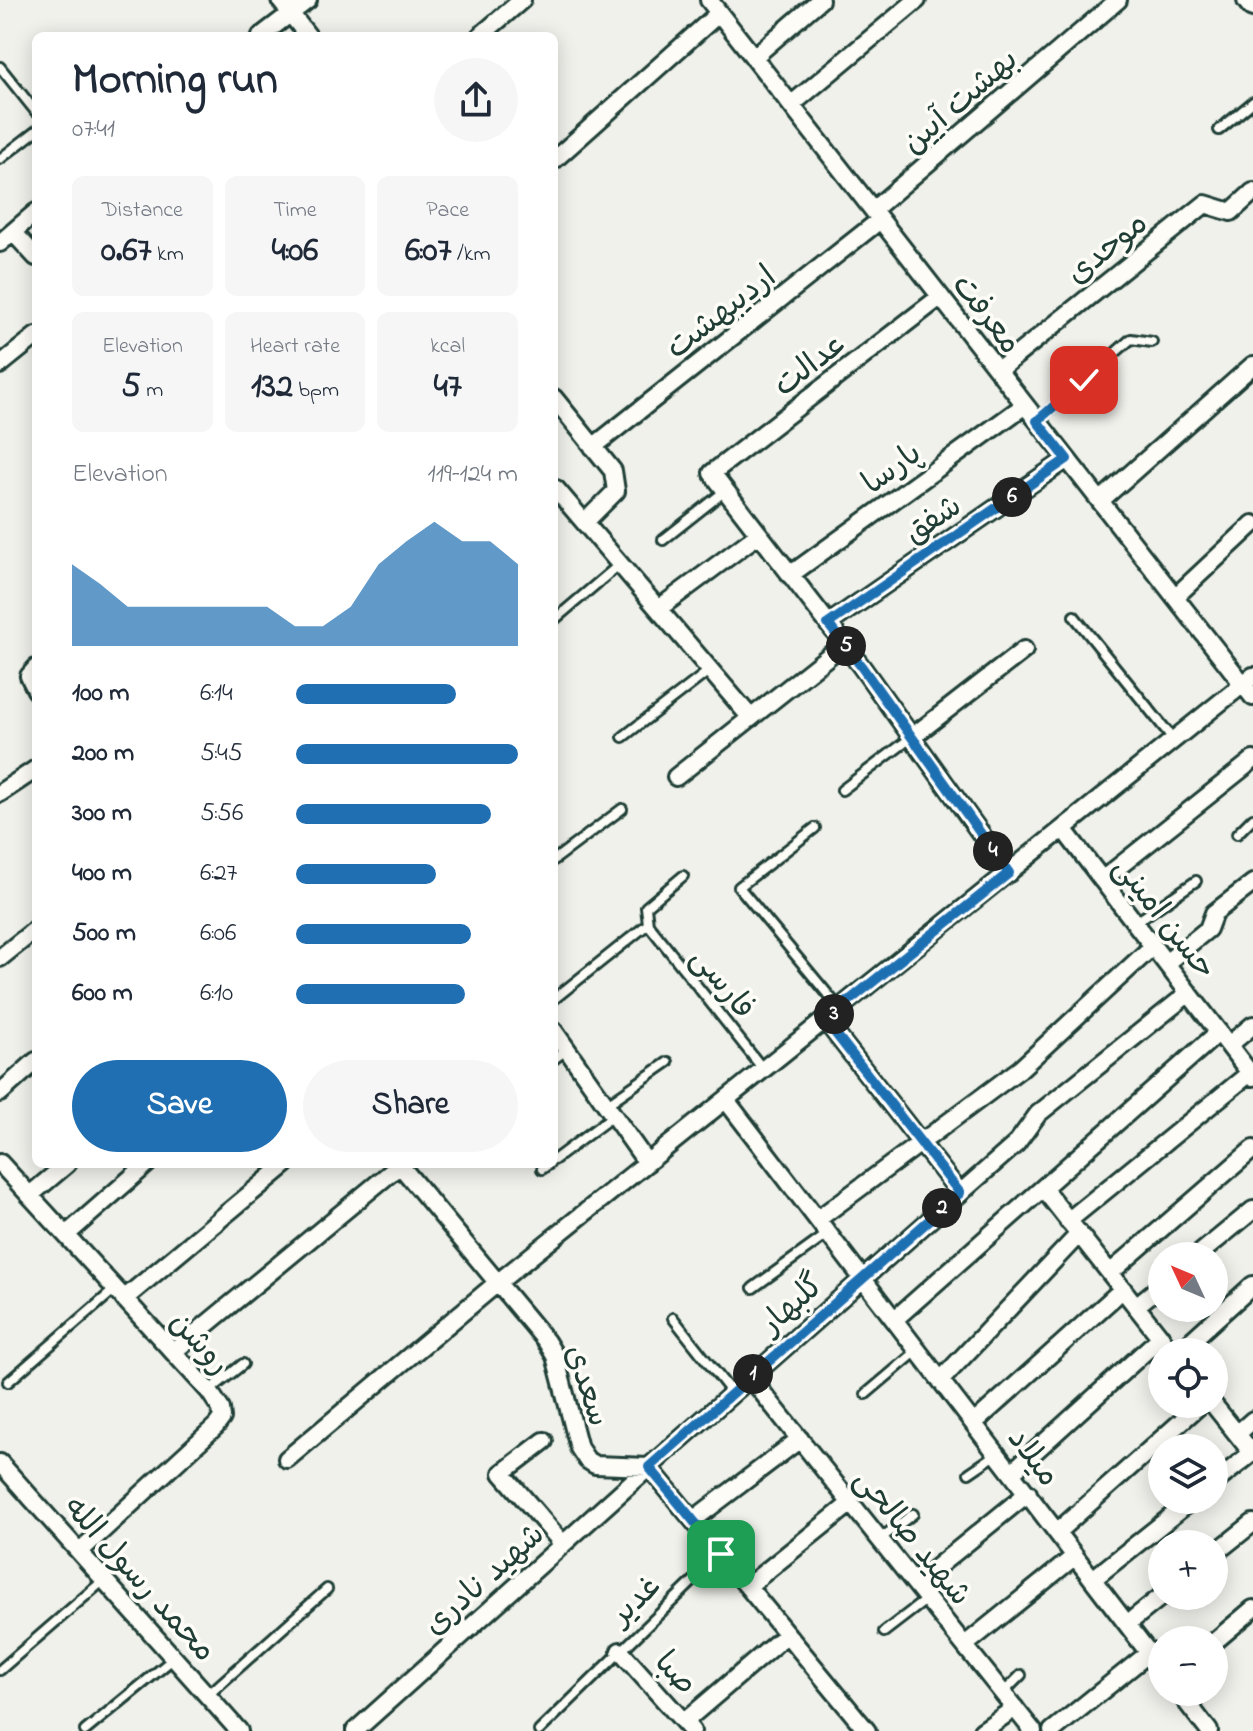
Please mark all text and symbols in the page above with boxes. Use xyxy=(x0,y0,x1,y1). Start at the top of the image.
street label: بهشت آیین xyxy=(893,39,1030,167)
text: Morning run xyxy=(72,49,278,113)
button: share xyxy=(434,58,518,142)
text: 07:41 xyxy=(72,111,115,149)
text: Distance xyxy=(102,195,183,227)
text: Time xyxy=(273,195,317,227)
text: Pace xyxy=(426,195,469,227)
street label: موحدی xyxy=(1057,202,1159,298)
text: 0.67 xyxy=(101,227,152,277)
text: 4:06 xyxy=(272,227,318,277)
text: 6:07 xyxy=(405,227,451,277)
text: km xyxy=(152,239,184,271)
text: /km xyxy=(451,239,490,271)
street label: اردیبهشت xyxy=(657,255,788,372)
street label: معرفت xyxy=(939,265,1032,365)
street label: عدالت xyxy=(764,322,858,410)
text: Elevation xyxy=(102,331,183,363)
text: Heart rate xyxy=(250,331,340,363)
text: kcal xyxy=(430,331,465,363)
pin xyxy=(1050,346,1118,414)
icon: check xyxy=(1062,358,1106,402)
text: 5 xyxy=(121,363,141,413)
text: 132 xyxy=(251,363,293,413)
text: 47 xyxy=(434,363,462,413)
text: m xyxy=(141,375,163,407)
text: bpm xyxy=(293,375,339,407)
street label: پارسا xyxy=(853,432,933,508)
text: Elevation xyxy=(72,456,168,494)
text: 119–124 m xyxy=(428,456,518,494)
pin: 6 xyxy=(992,477,1032,517)
text: 6 xyxy=(1007,481,1017,513)
street label: شفق xyxy=(896,484,972,557)
pin: 5 xyxy=(826,626,866,666)
text: 5 xyxy=(840,630,852,662)
text: 100 m xyxy=(72,675,129,713)
text: 6:14 xyxy=(200,675,233,713)
text: 200 m xyxy=(72,735,134,773)
text: 5:45 xyxy=(200,735,243,773)
text: 300 m xyxy=(72,795,132,833)
text: 5:56 xyxy=(200,795,243,833)
pin: 4 xyxy=(973,831,1013,871)
text: 4 xyxy=(988,835,998,867)
street label: حسن امینی xyxy=(1100,847,1227,991)
text: 400 m xyxy=(72,855,132,893)
text: 6:27 xyxy=(200,855,237,893)
text: 500 m xyxy=(72,915,136,953)
text: 6:06 xyxy=(200,915,236,953)
street label: فارسی xyxy=(677,938,765,1031)
text: 600 m xyxy=(72,975,133,1013)
text: 6:10 xyxy=(200,975,233,1013)
pin: 3 xyxy=(814,994,854,1034)
text: 3 xyxy=(829,998,839,1030)
button: Save xyxy=(72,1060,287,1152)
button: Share xyxy=(303,1060,518,1152)
pin: 2 xyxy=(922,1188,962,1228)
text: 2 xyxy=(937,1192,947,1224)
north arrow xyxy=(1148,1242,1228,1322)
map controls xyxy=(1148,1242,1228,1706)
street label: گلبهار xyxy=(748,1264,836,1349)
street label: روشن xyxy=(157,1301,240,1387)
button: locate xyxy=(1148,1338,1228,1418)
street label: سعدی xyxy=(550,1339,621,1433)
pin: 1 xyxy=(733,1354,773,1394)
text: 1 xyxy=(750,1358,757,1390)
street label: میلاد xyxy=(994,1419,1070,1498)
button: layers xyxy=(1148,1434,1228,1514)
street label: شهید صالحی xyxy=(841,1459,982,1617)
street label: محمد رسول الله xyxy=(51,1487,226,1674)
street label: شهید نادری xyxy=(414,1513,557,1648)
pin xyxy=(687,1520,755,1588)
button: + xyxy=(1148,1530,1228,1610)
icon: arrive xyxy=(699,1532,743,1576)
street label: غدیر xyxy=(598,1565,673,1640)
button: − xyxy=(1148,1626,1228,1706)
street label: صبا xyxy=(642,1642,707,1707)

